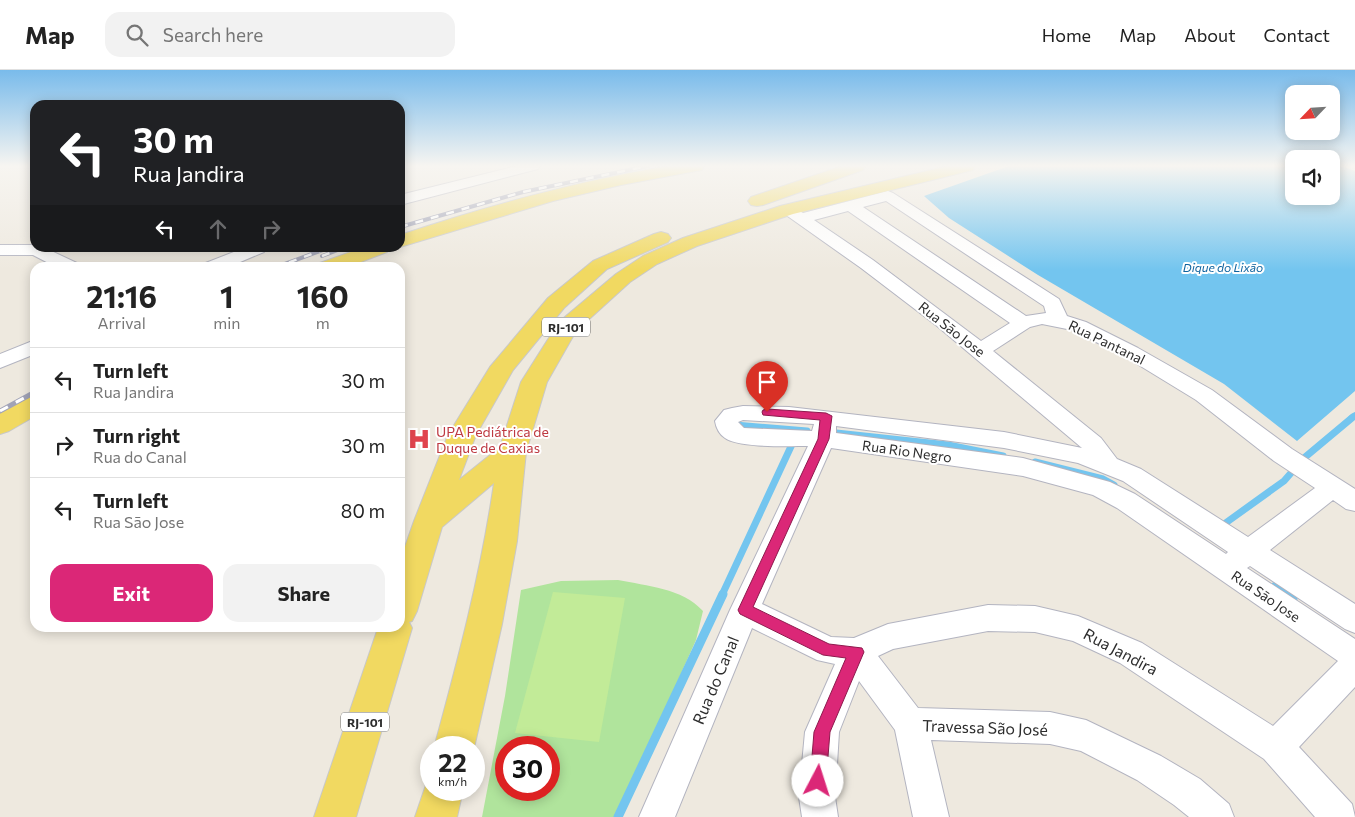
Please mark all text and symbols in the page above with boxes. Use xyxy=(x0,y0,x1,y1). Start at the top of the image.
search box xyxy=(105,12,455,57)
text: Map xyxy=(25,20,75,49)
icon: search xyxy=(123,21,151,49)
text: Search here xyxy=(163,23,263,46)
text: Home xyxy=(1042,24,1091,46)
text: Map xyxy=(1119,24,1156,46)
text: About xyxy=(1184,24,1236,46)
text: Contact xyxy=(1264,24,1330,46)
north arrow xyxy=(1285,85,1340,140)
map controls xyxy=(1285,85,1340,205)
text: 30 m xyxy=(133,117,214,160)
icon: left xyxy=(50,120,115,185)
button: sound xyxy=(1285,150,1340,205)
text: Rua Jandira xyxy=(133,160,245,187)
icon: left xyxy=(151,215,179,243)
icon: ahead xyxy=(204,215,232,243)
icon: right xyxy=(257,215,285,243)
water label: Dique do Lixão xyxy=(1183,260,1263,274)
text: 21:16 xyxy=(86,277,157,314)
text: 1 xyxy=(220,277,234,314)
text: 160 xyxy=(297,277,349,314)
street label: Rua Sāo Jose xyxy=(915,298,989,360)
text: Arrival xyxy=(97,313,146,332)
text: min xyxy=(213,313,240,332)
text: m xyxy=(316,313,330,332)
street label: Rua Pantanal xyxy=(1066,316,1148,368)
road number: RJ-101 xyxy=(542,318,590,336)
text: Turn left xyxy=(93,359,168,382)
pin xyxy=(746,361,788,412)
icon: left xyxy=(50,366,78,394)
icon: arrive xyxy=(753,368,781,396)
text: 30 m xyxy=(342,369,385,392)
text: Rua Jandira xyxy=(93,382,174,401)
place label: UPA Pediátrica de Duque de Caxias xyxy=(436,423,549,456)
text: Turn right xyxy=(93,424,180,447)
hospital icon: UPA Pediátrica de Duque de Caxias xyxy=(406,426,432,452)
icon: right xyxy=(50,431,78,459)
text: 30 m xyxy=(342,434,385,457)
street label: Rua Rio Negro xyxy=(861,436,953,466)
text: Rua do Canal xyxy=(93,447,187,466)
text: Turn left xyxy=(93,489,168,512)
icon: left xyxy=(50,496,78,524)
text: 80 m xyxy=(341,499,385,522)
text: Rua Sāo Jose xyxy=(93,512,184,531)
button: Exit xyxy=(50,564,213,622)
button: Share xyxy=(223,564,385,622)
street label: Rua Sāo Jose xyxy=(1228,567,1304,625)
street label: Rua Jandira xyxy=(1081,624,1161,678)
street label: Rua do Canal xyxy=(688,633,742,727)
road number: RJ-101 xyxy=(341,712,389,732)
street label: Travessa São José xyxy=(922,715,1048,739)
speed limit sign: 30 xyxy=(495,736,560,801)
text: 22 xyxy=(438,747,467,777)
position arrow xyxy=(791,754,843,806)
text: km/h xyxy=(438,774,467,788)

